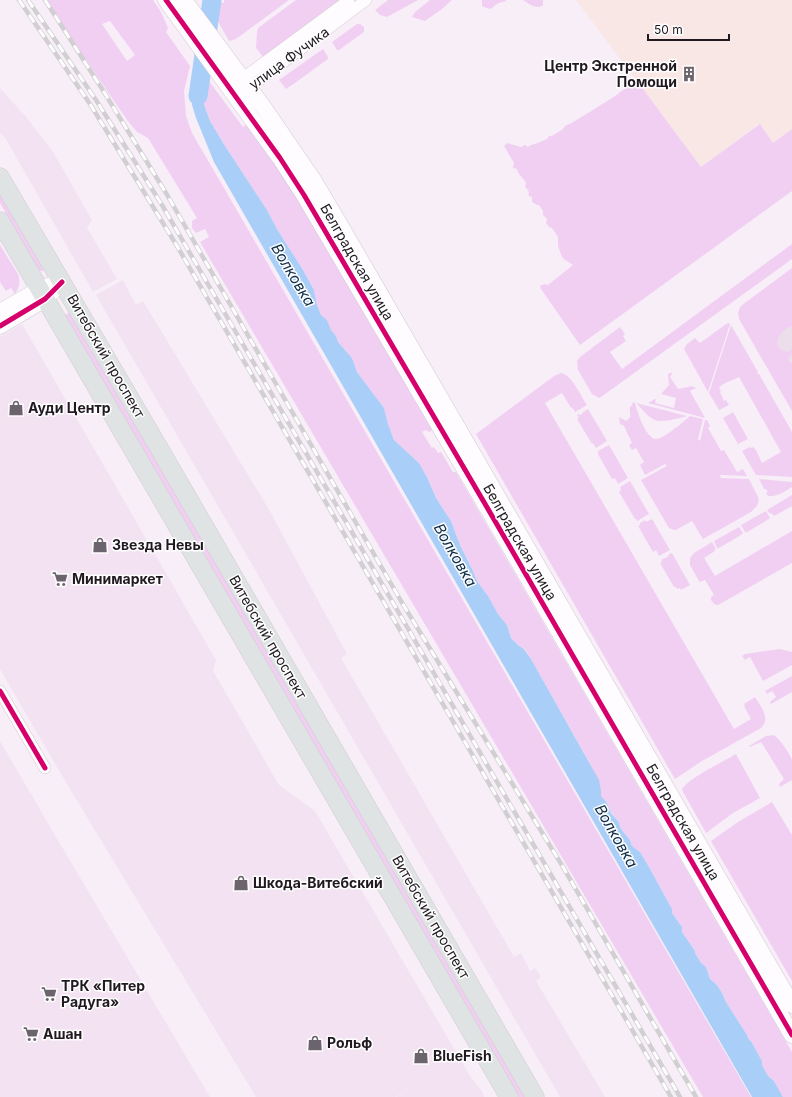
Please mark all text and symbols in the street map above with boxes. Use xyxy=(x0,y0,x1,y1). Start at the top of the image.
scale bar xyxy=(648,16,729,42)
text: 50 m xyxy=(654,22,683,37)
street label: улица Фучика xyxy=(245,23,332,92)
place label: Центр Экстренной Помощи xyxy=(544,57,677,90)
building icon: Центр Экстренной Помощи xyxy=(680,65,698,83)
street label: Белградская улица xyxy=(317,200,398,323)
water label: Волковка xyxy=(267,240,320,310)
street label: Витебский проспект xyxy=(64,291,149,421)
shop icon: Ауди Центр xyxy=(7,399,25,417)
place label: Ауди Центр xyxy=(28,399,111,416)
street label: Белградская улица xyxy=(480,480,561,603)
water label: Волковка xyxy=(430,520,481,590)
shop icon: Звезда Невы xyxy=(91,536,109,554)
place label: Звезда Невы xyxy=(112,536,204,553)
supermarket icon: Минимаркет xyxy=(51,570,69,588)
place label: Минимаркет xyxy=(72,570,163,587)
street label: Витебский проспект xyxy=(226,572,311,702)
street label: Белградская улица xyxy=(643,760,724,883)
water label: Волковка xyxy=(591,801,642,871)
street label: Витебский проспект xyxy=(389,852,474,982)
shop icon: Шкода-Витебский xyxy=(232,874,250,892)
place label: Шкода-Витебский xyxy=(253,874,383,891)
place label: ТРК «Питер Радуга» xyxy=(61,977,145,1010)
supermarket icon: ТРК «Питер Радуга» xyxy=(40,985,58,1003)
supermarket icon: Ашан xyxy=(22,1025,40,1043)
place label: Ашан xyxy=(43,1025,82,1042)
shop icon: Рольф xyxy=(306,1034,324,1052)
place label: Рольф xyxy=(327,1034,372,1051)
shop icon: BlueFish xyxy=(412,1047,430,1065)
place label: BlueFish xyxy=(433,1047,492,1064)

